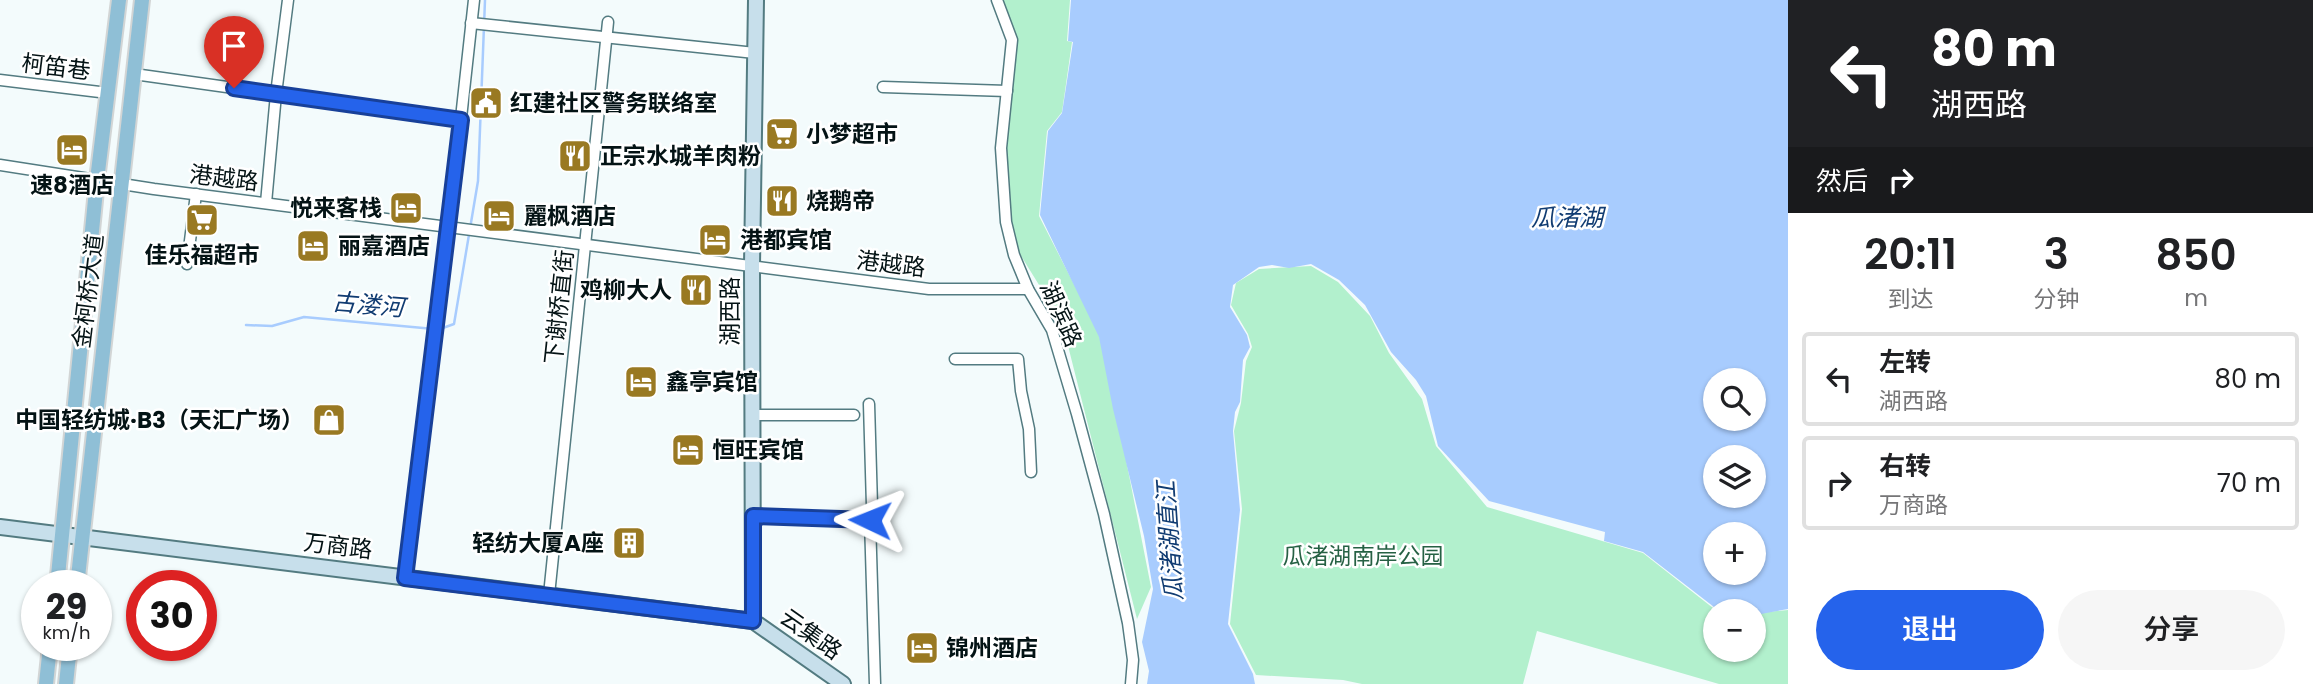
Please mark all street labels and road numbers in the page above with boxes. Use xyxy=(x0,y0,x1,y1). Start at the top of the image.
street label: 柯笛巷 xyxy=(20,47,92,87)
street label: 港越路 xyxy=(188,158,260,198)
street label: 金柯桥大道 xyxy=(65,232,111,350)
street label: 港越路 xyxy=(855,244,927,284)
street label: 下谢桥直街 xyxy=(537,248,581,366)
street label: 湖滨路 xyxy=(1032,276,1090,352)
street label: 湖西路 xyxy=(714,277,746,346)
street label: 万商路 xyxy=(302,526,374,566)
street label: 云集路 xyxy=(774,601,848,667)

